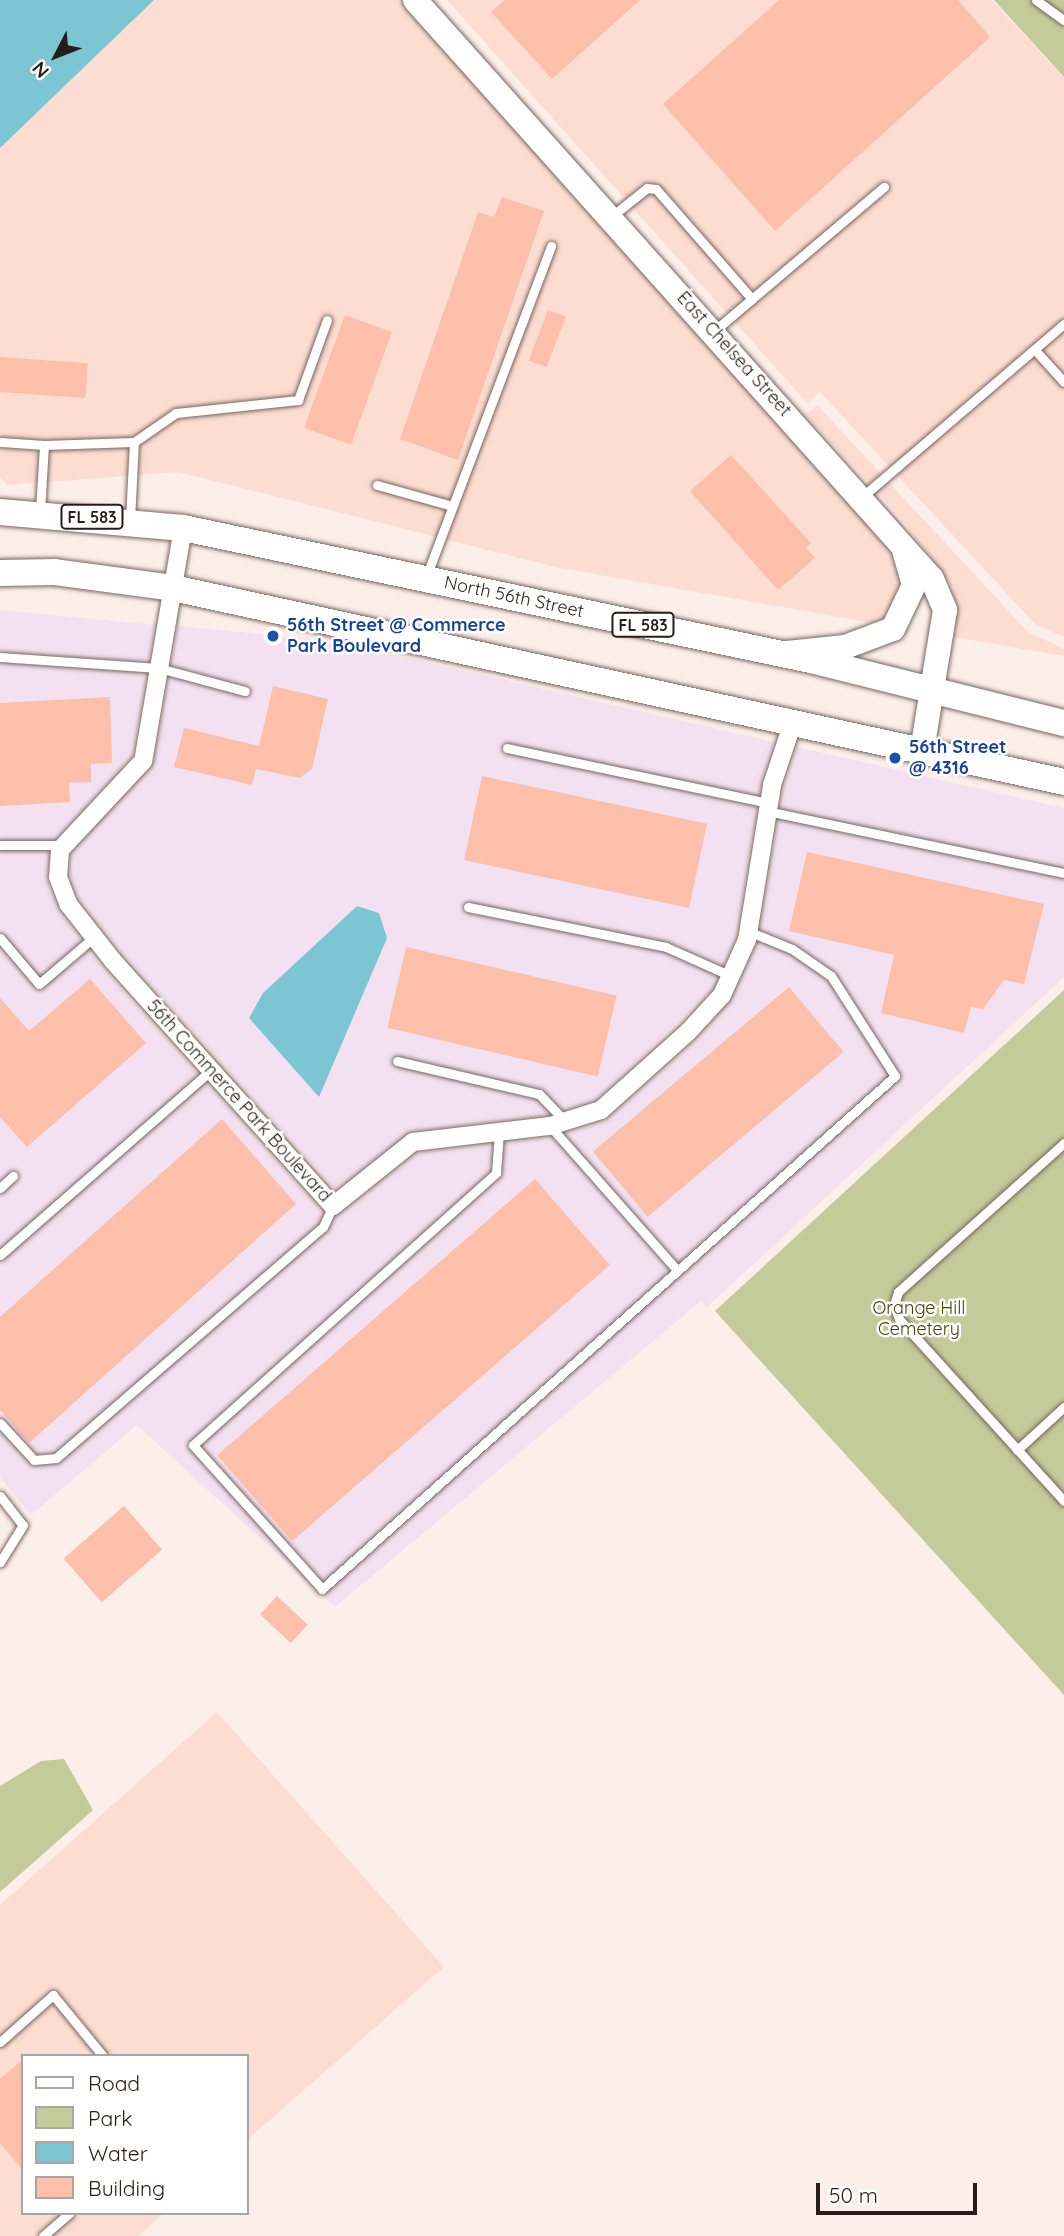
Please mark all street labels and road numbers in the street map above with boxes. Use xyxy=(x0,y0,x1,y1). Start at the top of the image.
street label: East Chelsea Street xyxy=(672,287,796,421)
road number: FL 583 xyxy=(59,504,125,530)
street label: North 56th Street xyxy=(442,572,586,622)
road number: FL 583 xyxy=(610,612,676,638)
street label: 56th Commerce Park Boulevard xyxy=(142,995,336,1207)

